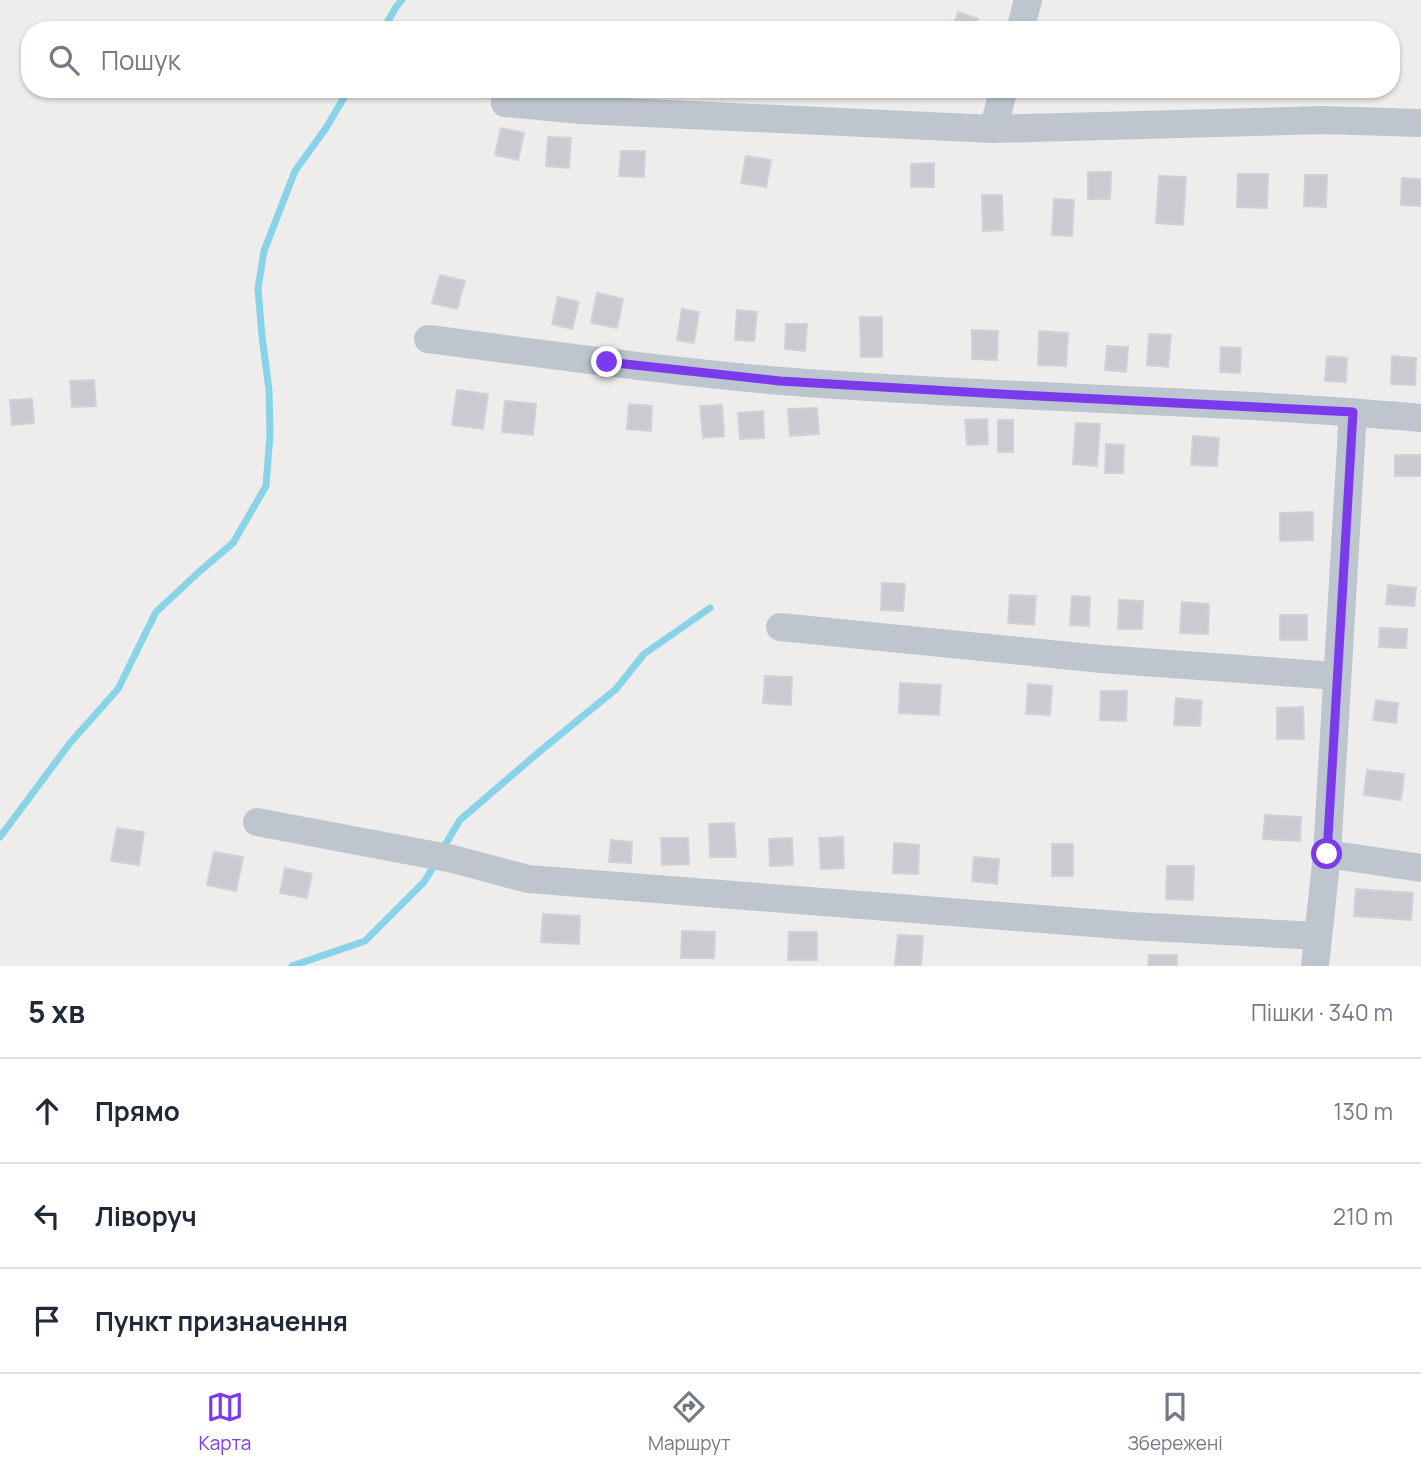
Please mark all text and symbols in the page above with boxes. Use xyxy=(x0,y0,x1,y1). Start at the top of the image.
search box xyxy=(21,21,1400,98)
icon: search xyxy=(45,41,83,79)
text: Пошук xyxy=(101,42,181,78)
route end xyxy=(591,346,622,377)
route start xyxy=(1311,838,1342,869)
text: 5 хв xyxy=(28,991,85,1032)
text: Пішки · 340 m xyxy=(1251,996,1393,1028)
icon: ahead xyxy=(28,1092,66,1130)
text: Прямо xyxy=(95,1093,180,1129)
text: 130 m xyxy=(1333,1095,1393,1127)
icon: left xyxy=(28,1197,66,1235)
text: Ліворуч xyxy=(95,1198,197,1234)
text: 210 m xyxy=(1333,1200,1393,1232)
icon: arrive xyxy=(28,1302,66,1340)
text: Пункт призначення xyxy=(95,1303,348,1339)
tab: Карта xyxy=(198,1388,251,1456)
tab: Маршрут xyxy=(648,1388,731,1456)
tab: Збережені xyxy=(1127,1388,1223,1456)

